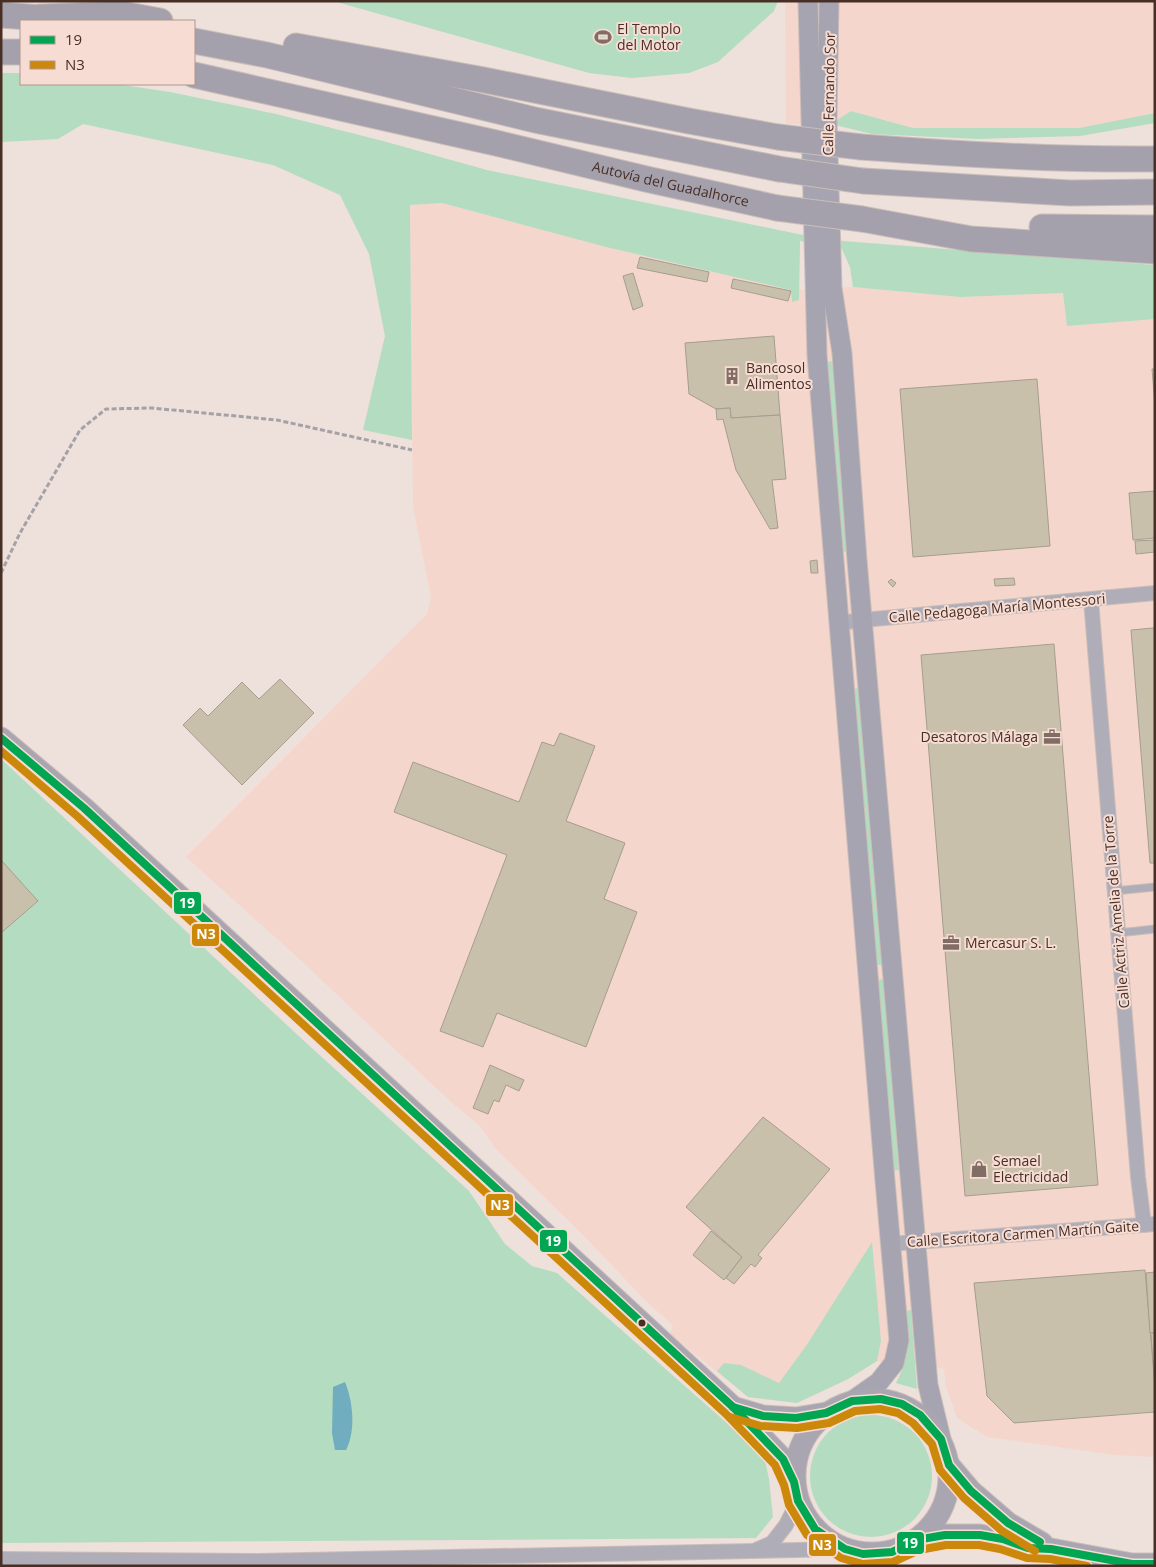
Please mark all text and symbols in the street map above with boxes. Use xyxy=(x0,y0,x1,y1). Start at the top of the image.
place label: El Templo del Motor xyxy=(617,19,681,54)
legend xyxy=(20,20,195,85)
sports icon: El Templo del Motor xyxy=(593,27,613,47)
text: 19 xyxy=(65,29,82,49)
street label: Calle Fernando Sor xyxy=(818,32,839,156)
text: N3 xyxy=(65,54,85,74)
street label: Autovía del Guadalhorce xyxy=(590,156,751,211)
place label: Bancosol Alimentos xyxy=(746,358,812,393)
building icon: Bancosol Alimentos xyxy=(722,366,742,386)
street label: Calle Pedagoga María Montessori xyxy=(888,589,1106,626)
place label: Desatoros Málaga xyxy=(921,727,1038,746)
office icon: Desatoros Málaga xyxy=(1042,727,1062,747)
street label: Calle Actriz Amelia de la Torre xyxy=(1098,815,1133,1009)
line badge: 19 xyxy=(173,891,202,915)
text: 19 xyxy=(179,893,195,912)
line badge: N3 xyxy=(191,923,220,947)
text: N3 xyxy=(196,924,216,943)
office icon: Mercasur S. L. xyxy=(941,933,961,953)
place label: Mercasur S. L. xyxy=(965,933,1056,952)
place label: Semael Electricidad xyxy=(993,1151,1068,1186)
shop icon: Semael Electricidad xyxy=(969,1159,989,1179)
line badge: N3 xyxy=(485,1193,514,1217)
text: N3 xyxy=(490,1195,510,1214)
street label: Calle Escritora Carmen Martín Gaite xyxy=(906,1216,1140,1251)
line badge: 19 xyxy=(539,1229,568,1253)
text: 19 xyxy=(545,1231,561,1250)
unlabelled marker xyxy=(637,1318,647,1328)
line badge: 19 xyxy=(896,1531,925,1555)
line badge: N3 xyxy=(808,1533,837,1557)
text: 19 xyxy=(902,1533,918,1552)
text: N3 xyxy=(812,1535,832,1554)

